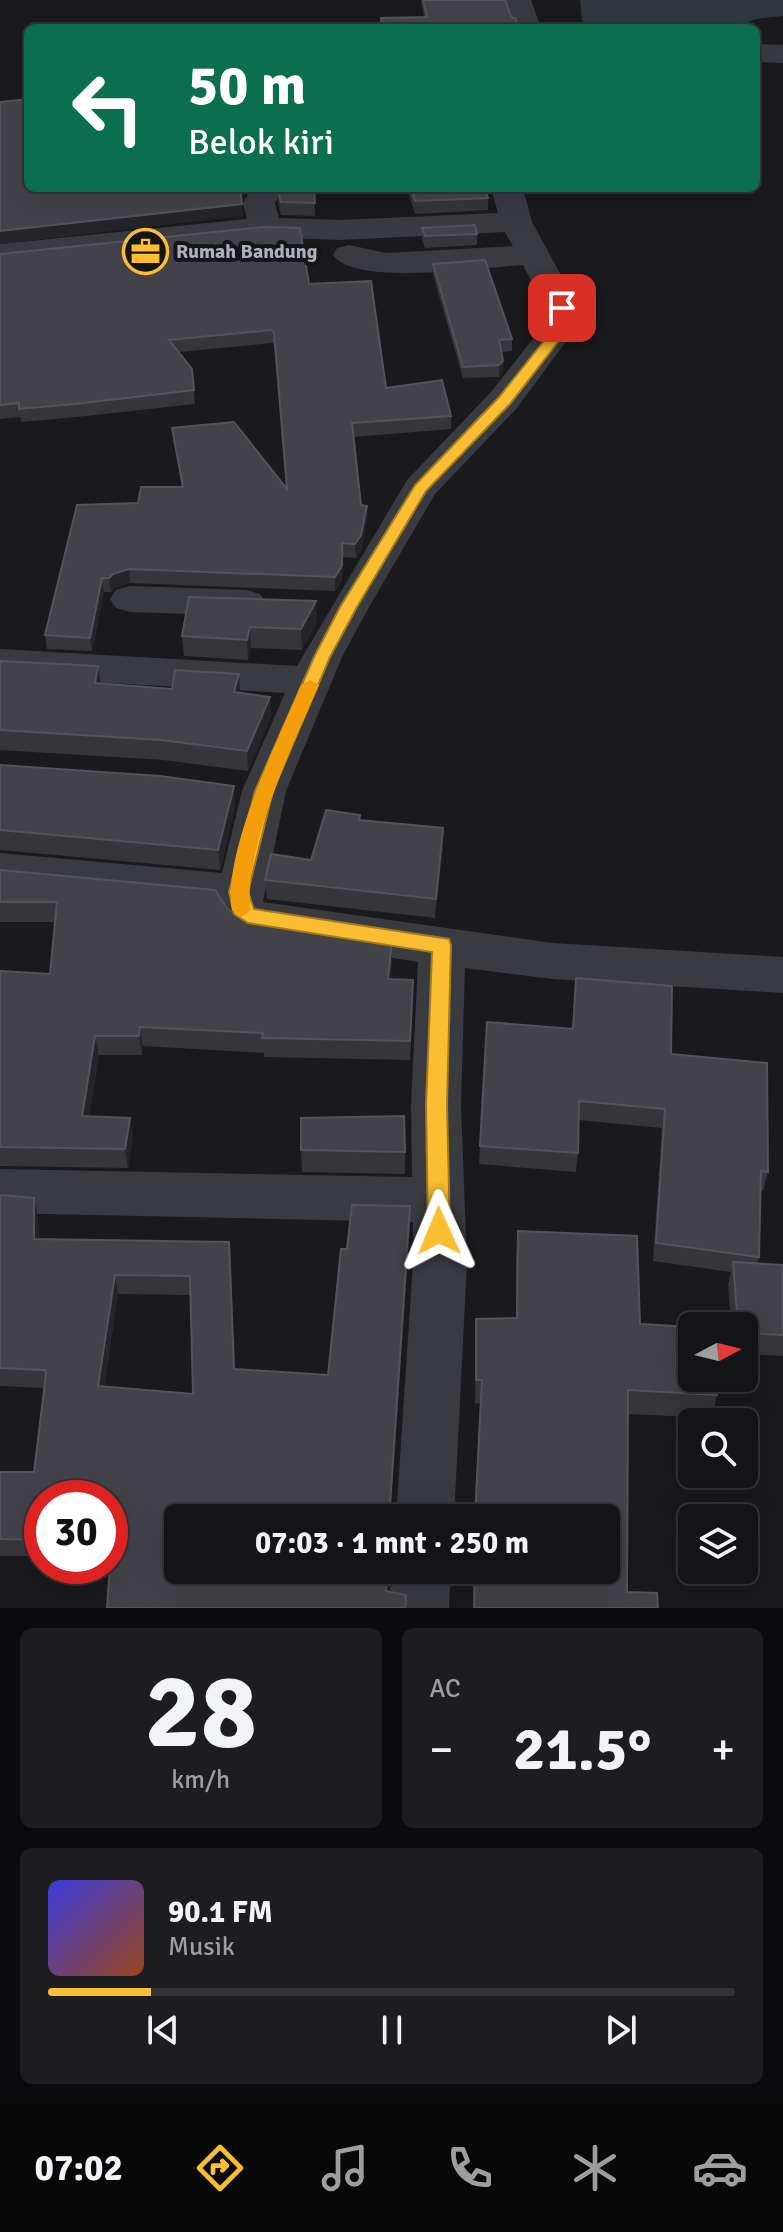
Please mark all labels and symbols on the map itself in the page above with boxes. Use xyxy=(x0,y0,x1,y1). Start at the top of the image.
office icon: Rumah Bandung xyxy=(121,227,169,275)
place label: Rumah Bandung xyxy=(176,239,318,264)
pin xyxy=(528,274,596,342)
position arrow xyxy=(397,1189,481,1273)
north arrow xyxy=(678,1312,758,1392)
speed limit sign: 30 xyxy=(24,1480,128,1584)

